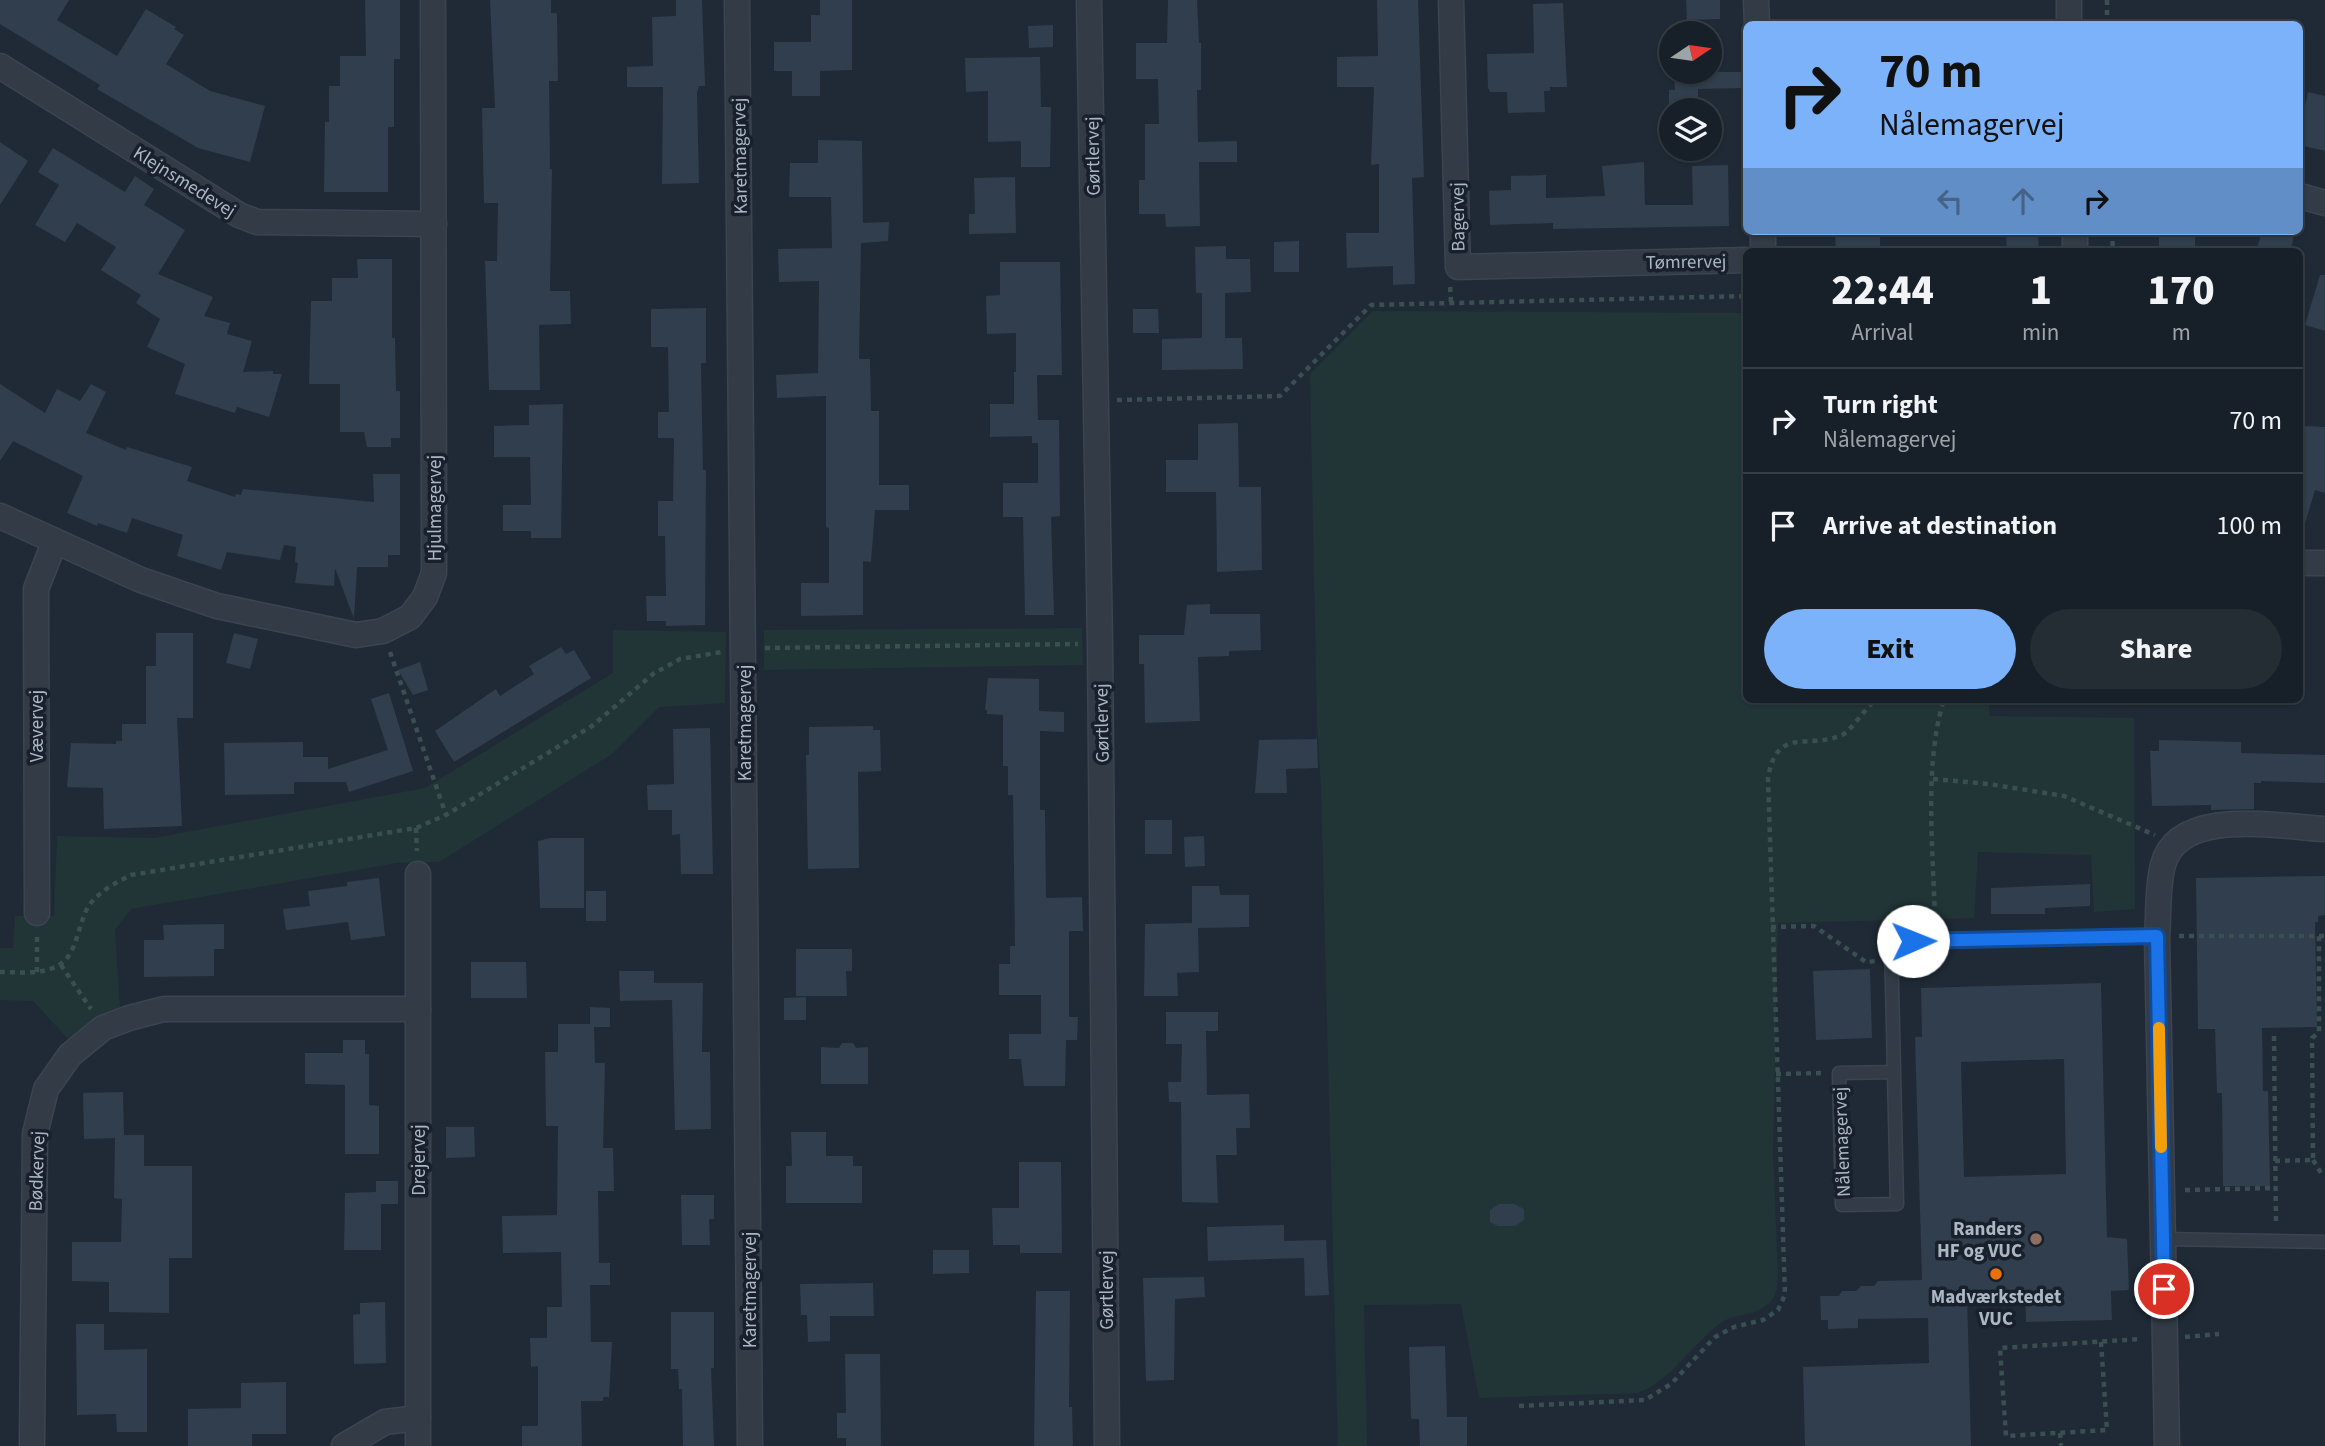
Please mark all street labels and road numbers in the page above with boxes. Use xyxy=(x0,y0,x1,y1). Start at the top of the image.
street label: Karetmagervej xyxy=(726,97,755,215)
street label: Gørtlervej xyxy=(1079,116,1108,196)
street label: Klejnsmedevej xyxy=(128,140,241,225)
street label: Bagervej xyxy=(1444,182,1473,252)
street label: Tømrervej xyxy=(1645,248,1727,277)
street label: Hjulmagervej xyxy=(422,455,449,561)
street label: Karetmagervej xyxy=(732,665,759,781)
street label: Gørtlervej xyxy=(1088,683,1117,763)
street label: Vævervej xyxy=(24,690,51,762)
street label: Nålemagervej xyxy=(1827,1086,1858,1197)
street label: Drejervej xyxy=(406,1124,433,1196)
street label: Bødkervej xyxy=(23,1130,52,1212)
street label: Karetmagervej xyxy=(737,1232,764,1348)
street label: Gørtlervej xyxy=(1094,1250,1121,1330)

